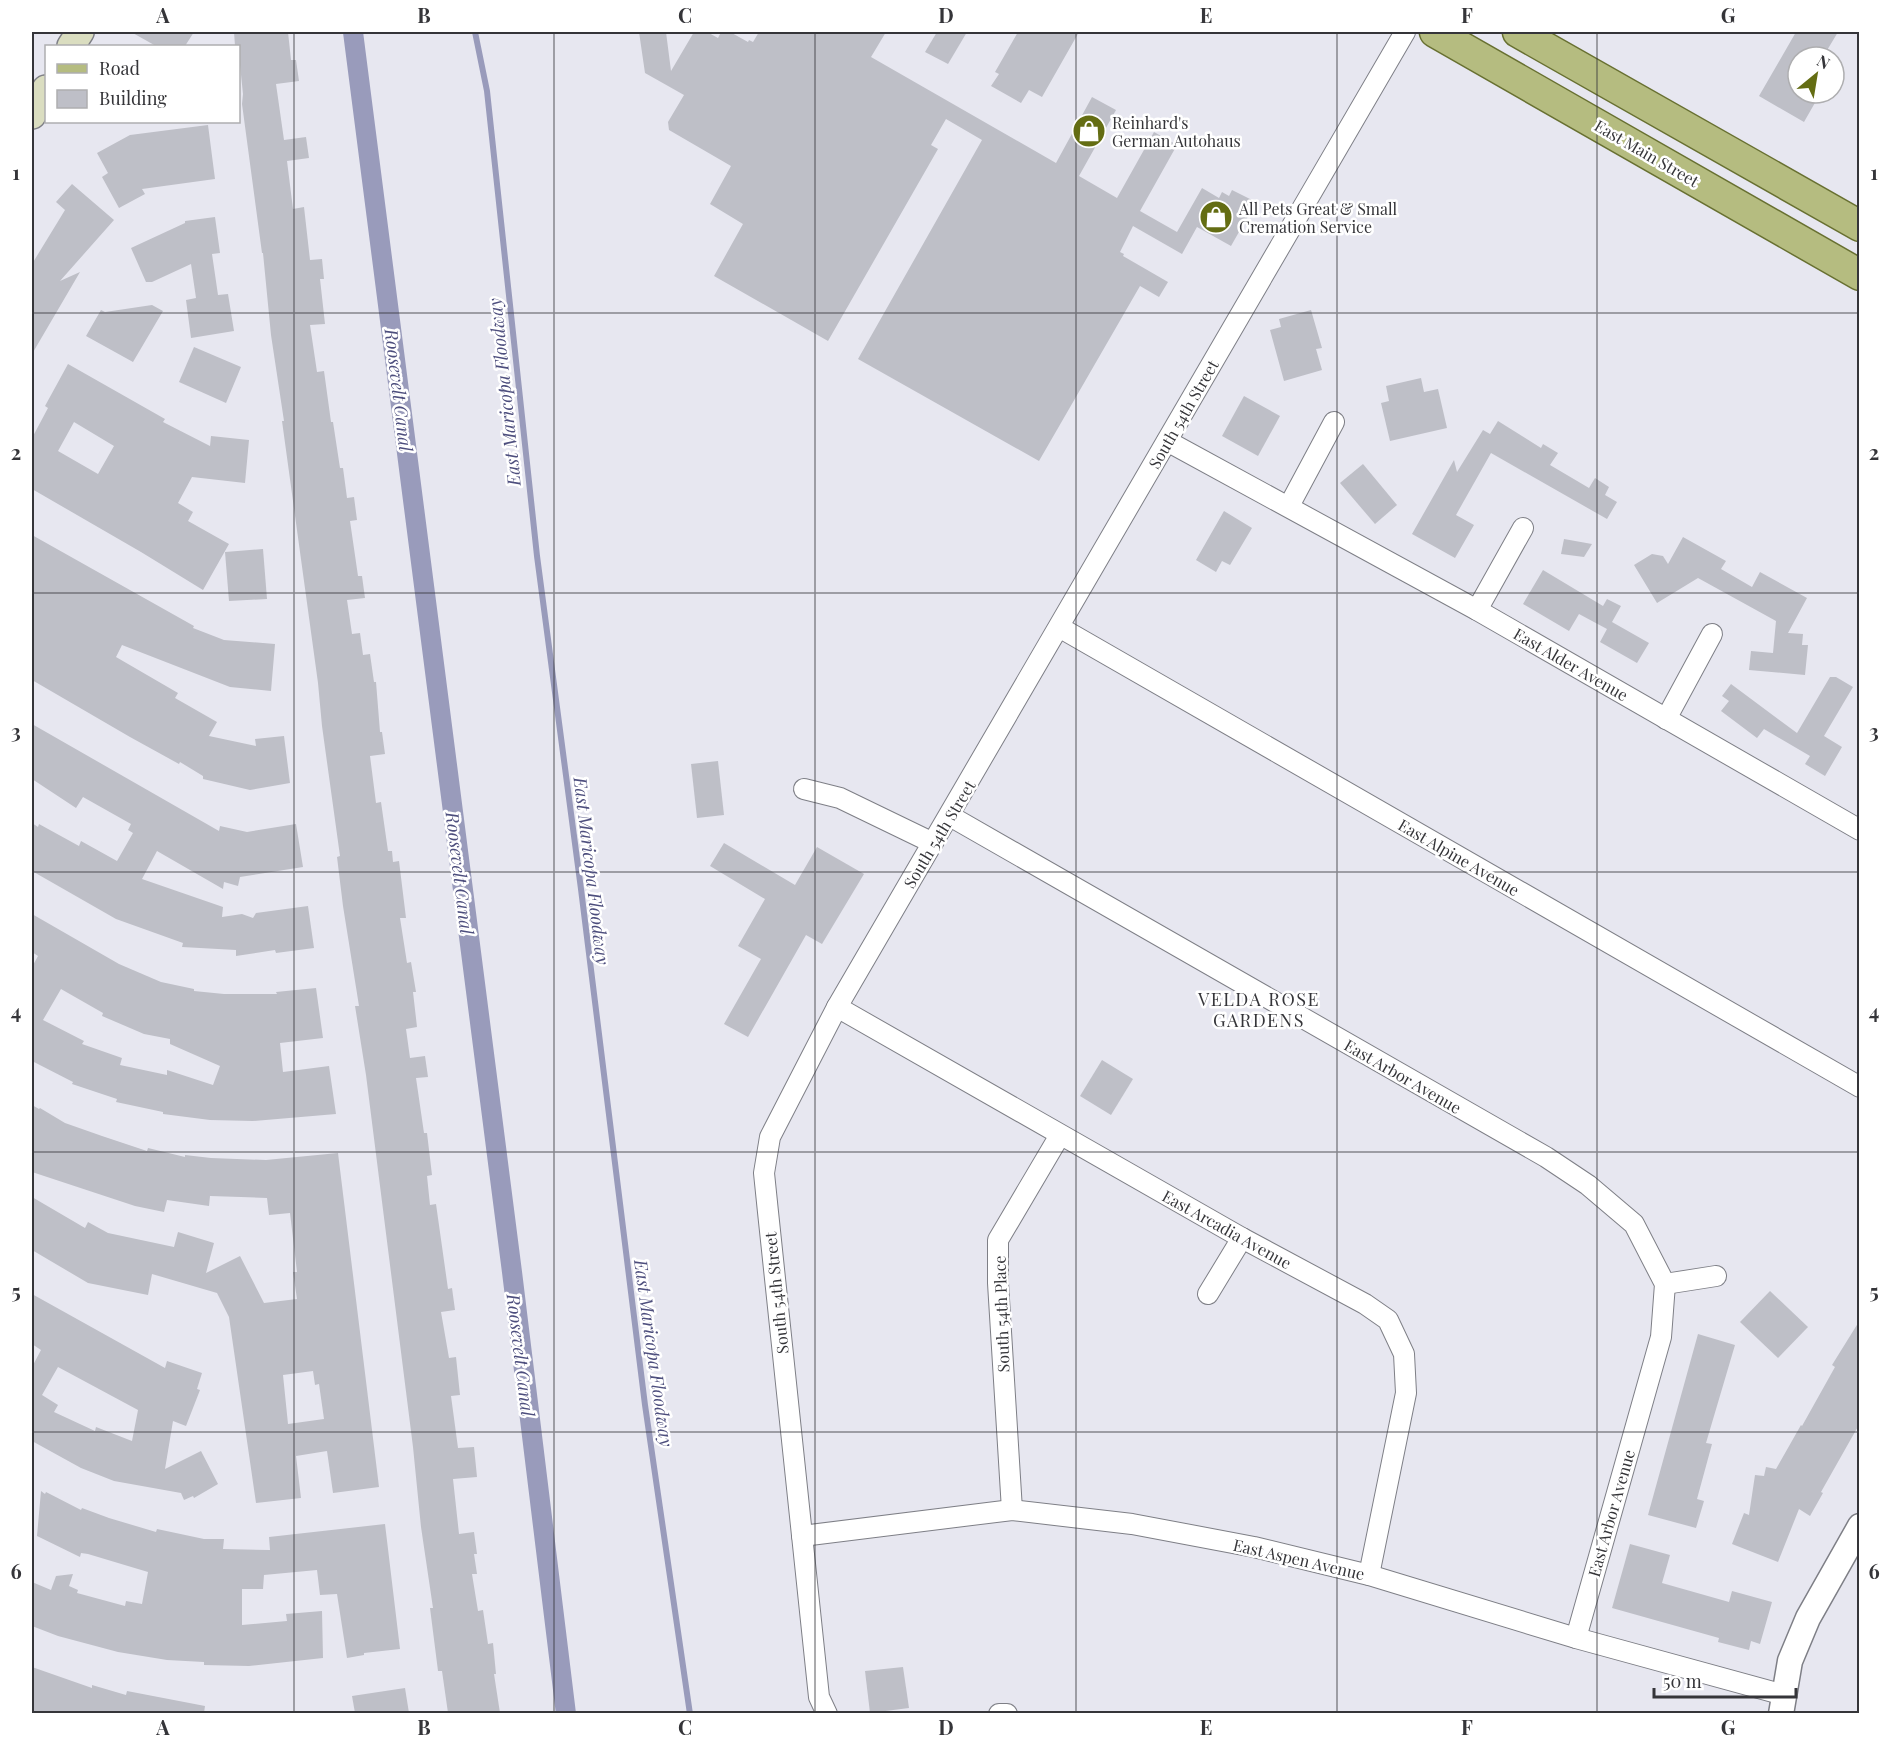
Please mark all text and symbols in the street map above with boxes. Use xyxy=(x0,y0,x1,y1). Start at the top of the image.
text: A xyxy=(155,1,170,28)
text: B xyxy=(417,1,431,28)
text: C xyxy=(678,1,692,28)
text: D xyxy=(938,1,954,28)
text: E xyxy=(1200,1,1212,28)
text: F xyxy=(1461,1,1473,28)
text: G xyxy=(1721,1,1736,28)
legend xyxy=(45,45,240,123)
north arrow xyxy=(1786,45,1846,105)
text: N xyxy=(1813,50,1834,74)
text: Road xyxy=(99,56,140,80)
text: Building xyxy=(99,86,167,110)
place label: Reinhard's German Autohaus xyxy=(1112,112,1241,151)
shop icon: Reinhard's German Autohaus xyxy=(1071,113,1107,149)
street label: East Main Street xyxy=(1591,115,1703,192)
text: 1 xyxy=(12,158,20,185)
text: 1 xyxy=(1870,158,1878,185)
place label: All Pets Great & Small Cremation Service xyxy=(1238,198,1398,237)
shop icon: All Pets Great & Small Cremation Service xyxy=(1198,199,1234,235)
water label: East Maricopa Floodway xyxy=(482,296,526,488)
water label: Roosevelt Canal xyxy=(379,326,419,454)
street label: South 54th Street xyxy=(1143,355,1223,472)
text: 2 xyxy=(11,438,21,465)
text: 2 xyxy=(1869,438,1879,465)
street label: East Alder Avenue xyxy=(1510,623,1632,705)
text: 3 xyxy=(11,717,21,744)
text: 3 xyxy=(1869,717,1879,744)
water label: East Maricopa Floodway xyxy=(568,775,615,967)
street label: South 54th Street xyxy=(898,776,980,892)
water label: Roosevelt Canal xyxy=(440,809,480,937)
street label: East Alpine Avenue xyxy=(1395,814,1523,900)
district label: VELDA ROSE GARDENS xyxy=(1197,987,1320,1032)
text: 4 xyxy=(11,997,21,1024)
text: 4 xyxy=(1869,997,1879,1024)
street label: East Arbor Avenue xyxy=(1341,1034,1465,1118)
street label: East Arcadia Avenue xyxy=(1159,1185,1295,1273)
street label: South 54th Street xyxy=(759,1231,793,1355)
street label: South 54th Place xyxy=(988,1255,1014,1373)
water label: East Maricopa Floodway xyxy=(629,1257,679,1449)
text: 5 xyxy=(11,1277,21,1304)
text: 5 xyxy=(1869,1277,1879,1304)
water label: Roosevelt Canal xyxy=(501,1291,541,1419)
street label: East Arbor Avenue xyxy=(1583,1447,1639,1579)
street label: East Aspen Avenue xyxy=(1231,1534,1367,1584)
text: 6 xyxy=(10,1557,22,1584)
text: 6 xyxy=(1868,1557,1880,1584)
scale bar xyxy=(1654,1661,1796,1699)
text: 50 m xyxy=(1663,1669,1702,1693)
text: A xyxy=(155,1713,170,1740)
text: B xyxy=(417,1713,431,1740)
text: C xyxy=(678,1713,692,1740)
text: D xyxy=(938,1713,954,1740)
text: E xyxy=(1200,1713,1212,1740)
text: F xyxy=(1461,1713,1473,1740)
text: G xyxy=(1721,1713,1736,1740)

